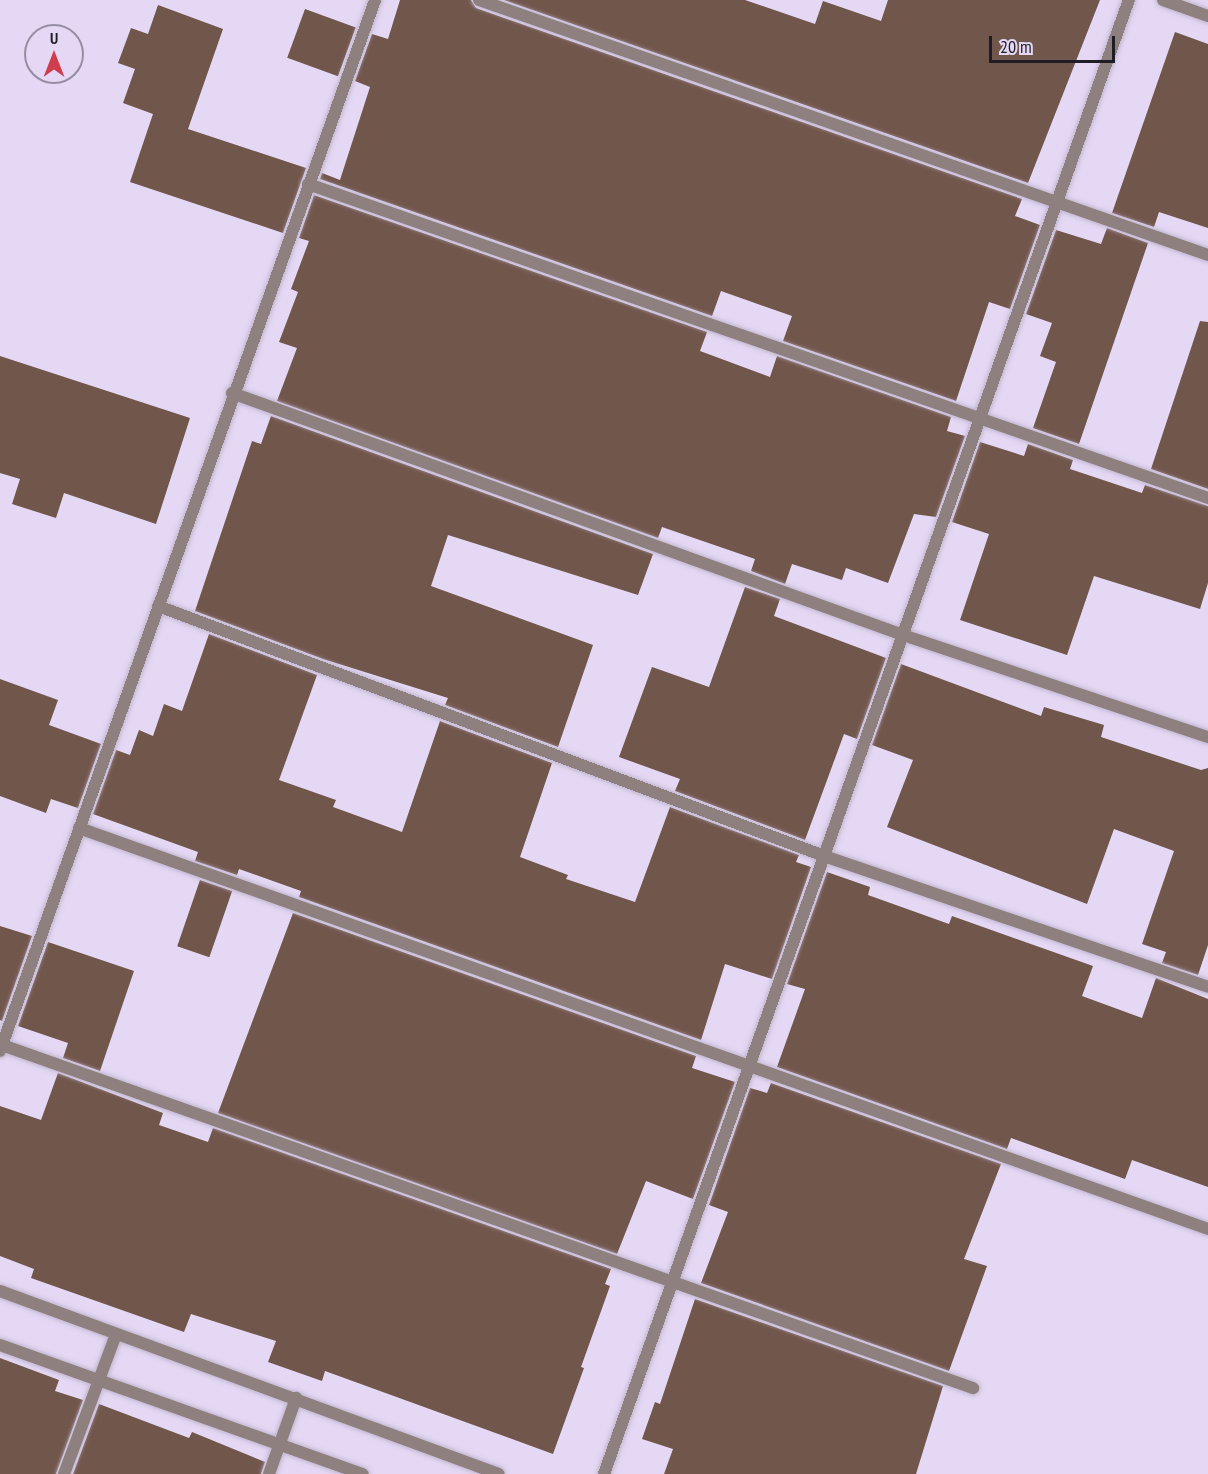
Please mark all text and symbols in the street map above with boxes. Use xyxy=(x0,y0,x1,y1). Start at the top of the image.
north arrow xyxy=(24,24,84,84)
scale bar xyxy=(992,24,1118,62)
text: U xyxy=(50,28,58,48)
text: 20 m xyxy=(1000,35,1032,58)

